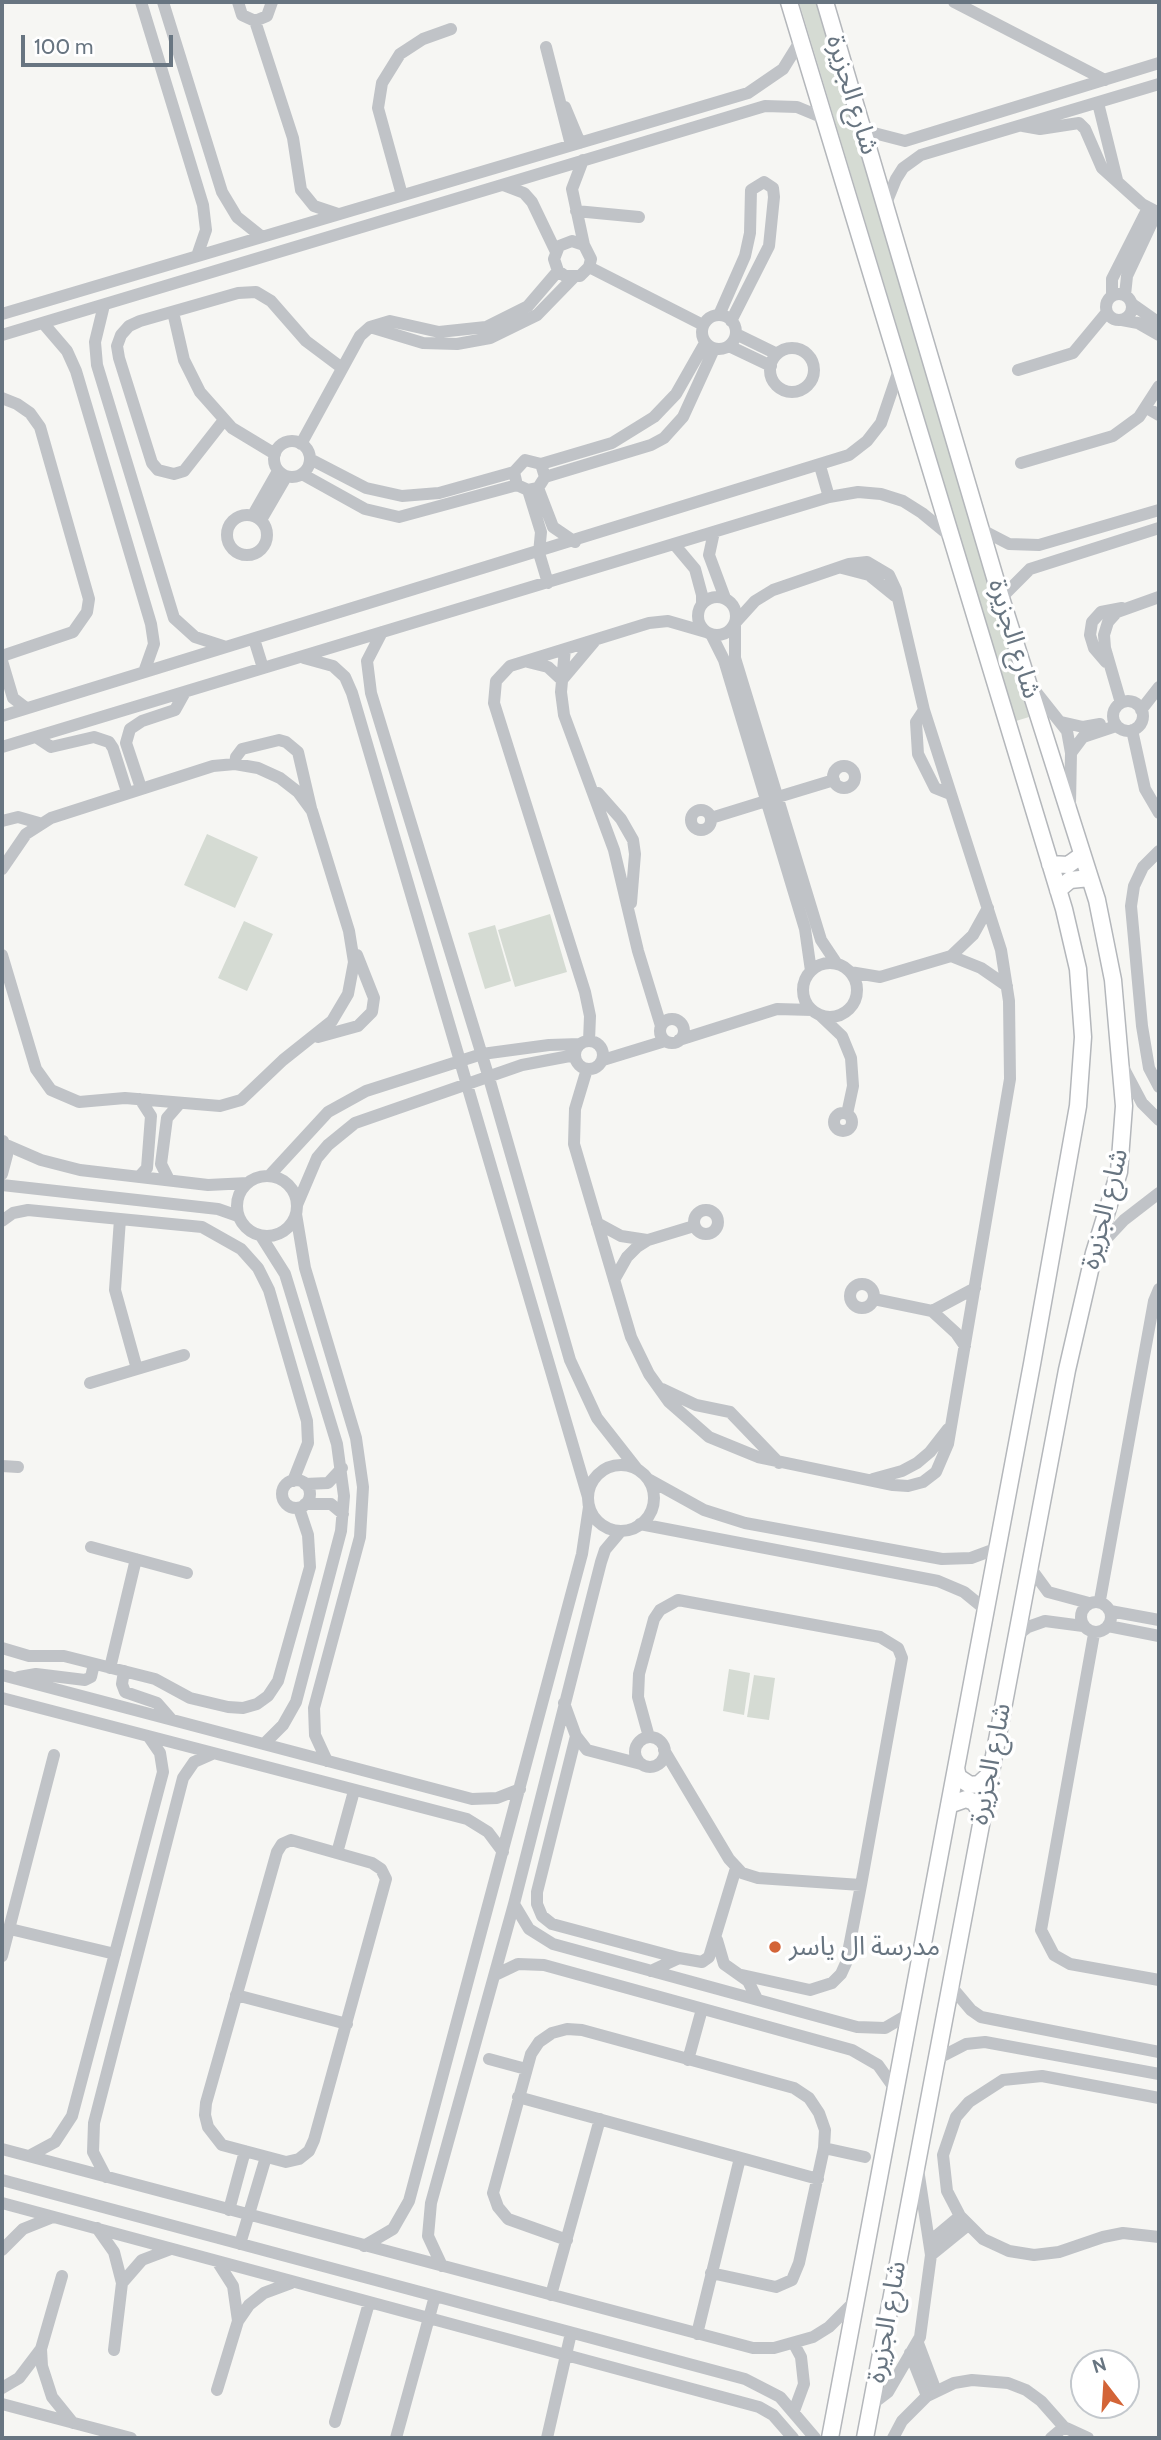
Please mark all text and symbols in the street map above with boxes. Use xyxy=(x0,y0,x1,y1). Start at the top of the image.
scale bar xyxy=(24,21,177,65)
street label: شارع الجزيرة xyxy=(819,32,885,158)
text: 100 m xyxy=(34,34,93,59)
street label: شارع الجزيرة xyxy=(981,576,1047,702)
street label: شارع الجزيرة xyxy=(1075,1145,1135,1273)
street label: شارع الجزيرة xyxy=(964,1701,1018,1827)
place label: مدرسة ال ياسر xyxy=(789,1931,940,1963)
marker: مدرسة ال ياسر xyxy=(767,1939,783,1955)
street label: شارع الجزيرة xyxy=(861,2259,913,2385)
north arrow xyxy=(1070,2349,1140,2419)
text: N xyxy=(1090,2352,1109,2378)

